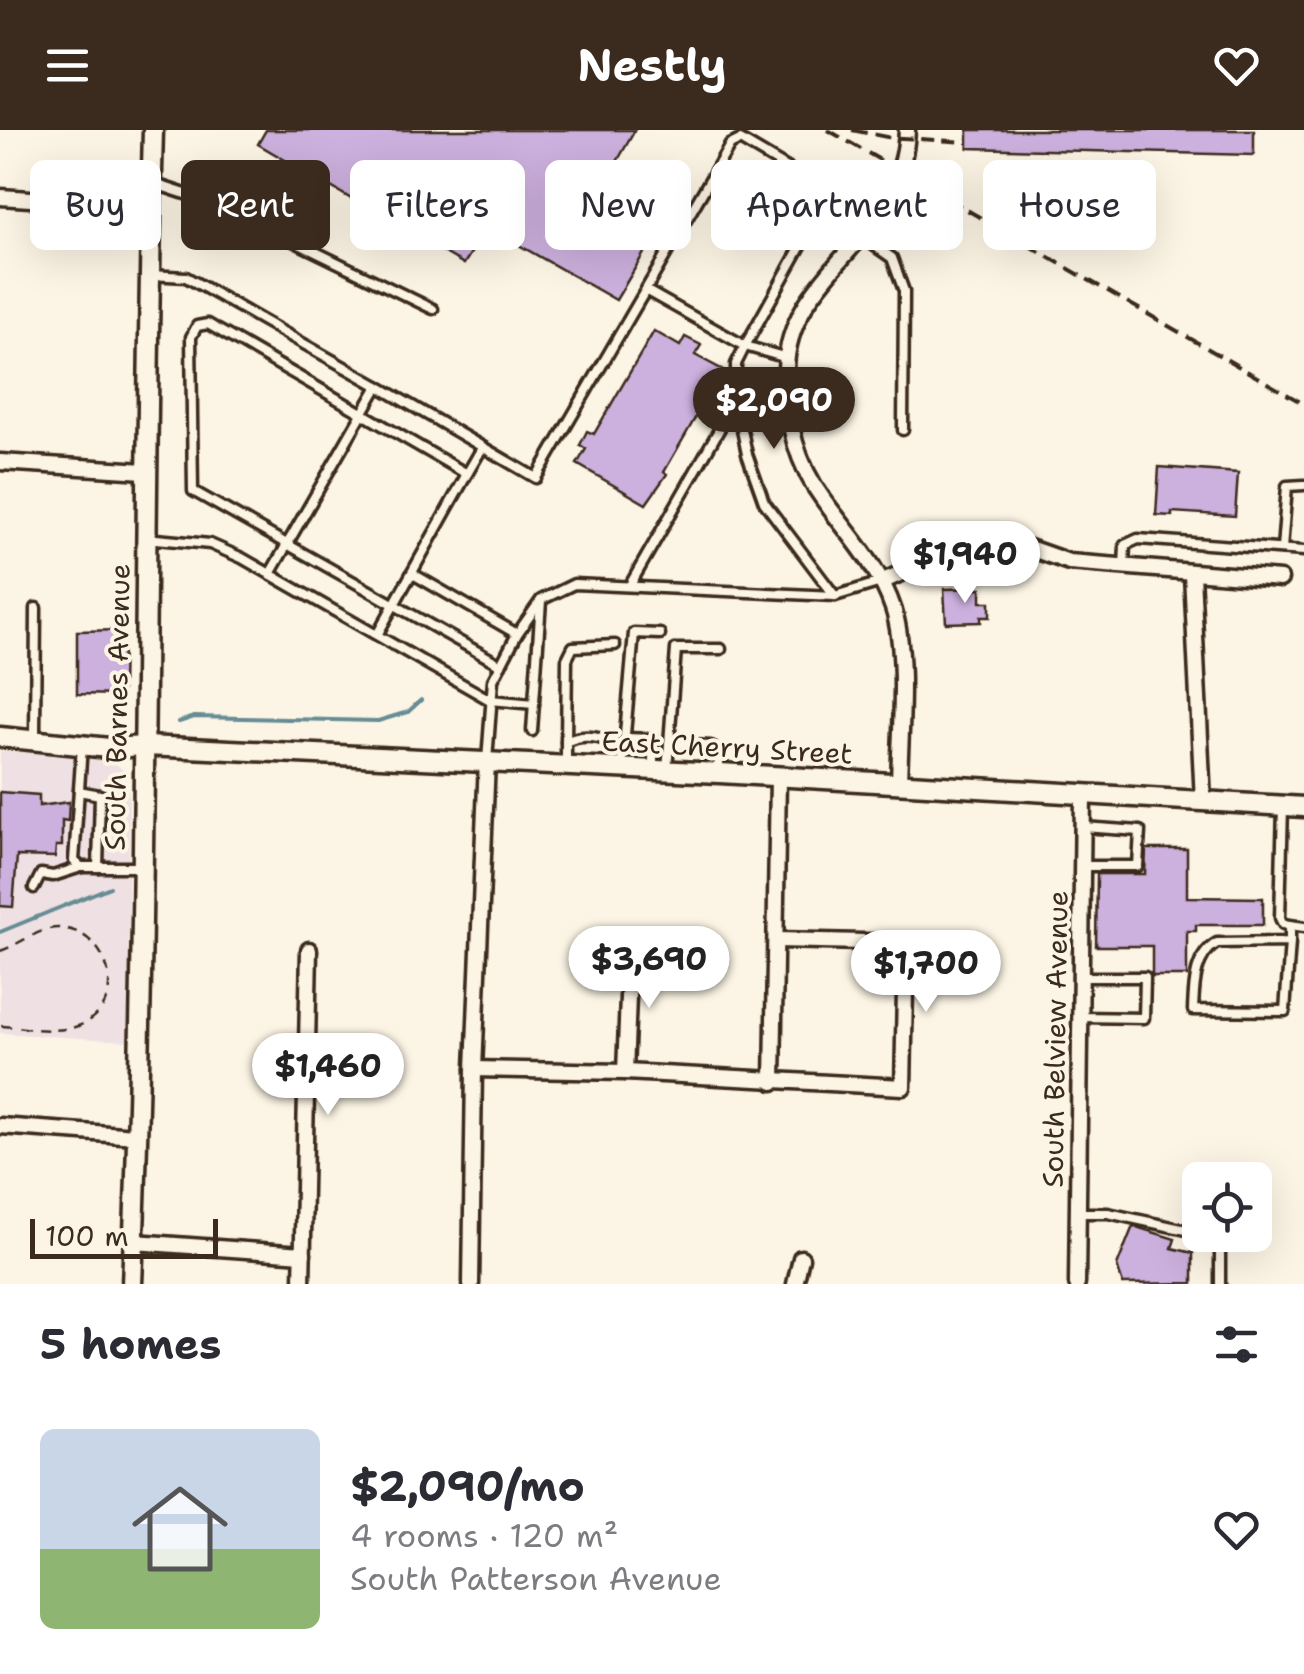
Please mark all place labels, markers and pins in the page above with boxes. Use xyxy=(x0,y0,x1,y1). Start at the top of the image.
pin: $2,090 xyxy=(693,367,855,452)
pin: $1,940 xyxy=(884,521,1046,606)
pin: $3,690 xyxy=(568,926,730,1011)
pin: $1,700 xyxy=(845,930,1007,1015)
pin: $1,460 xyxy=(247,1033,409,1118)

